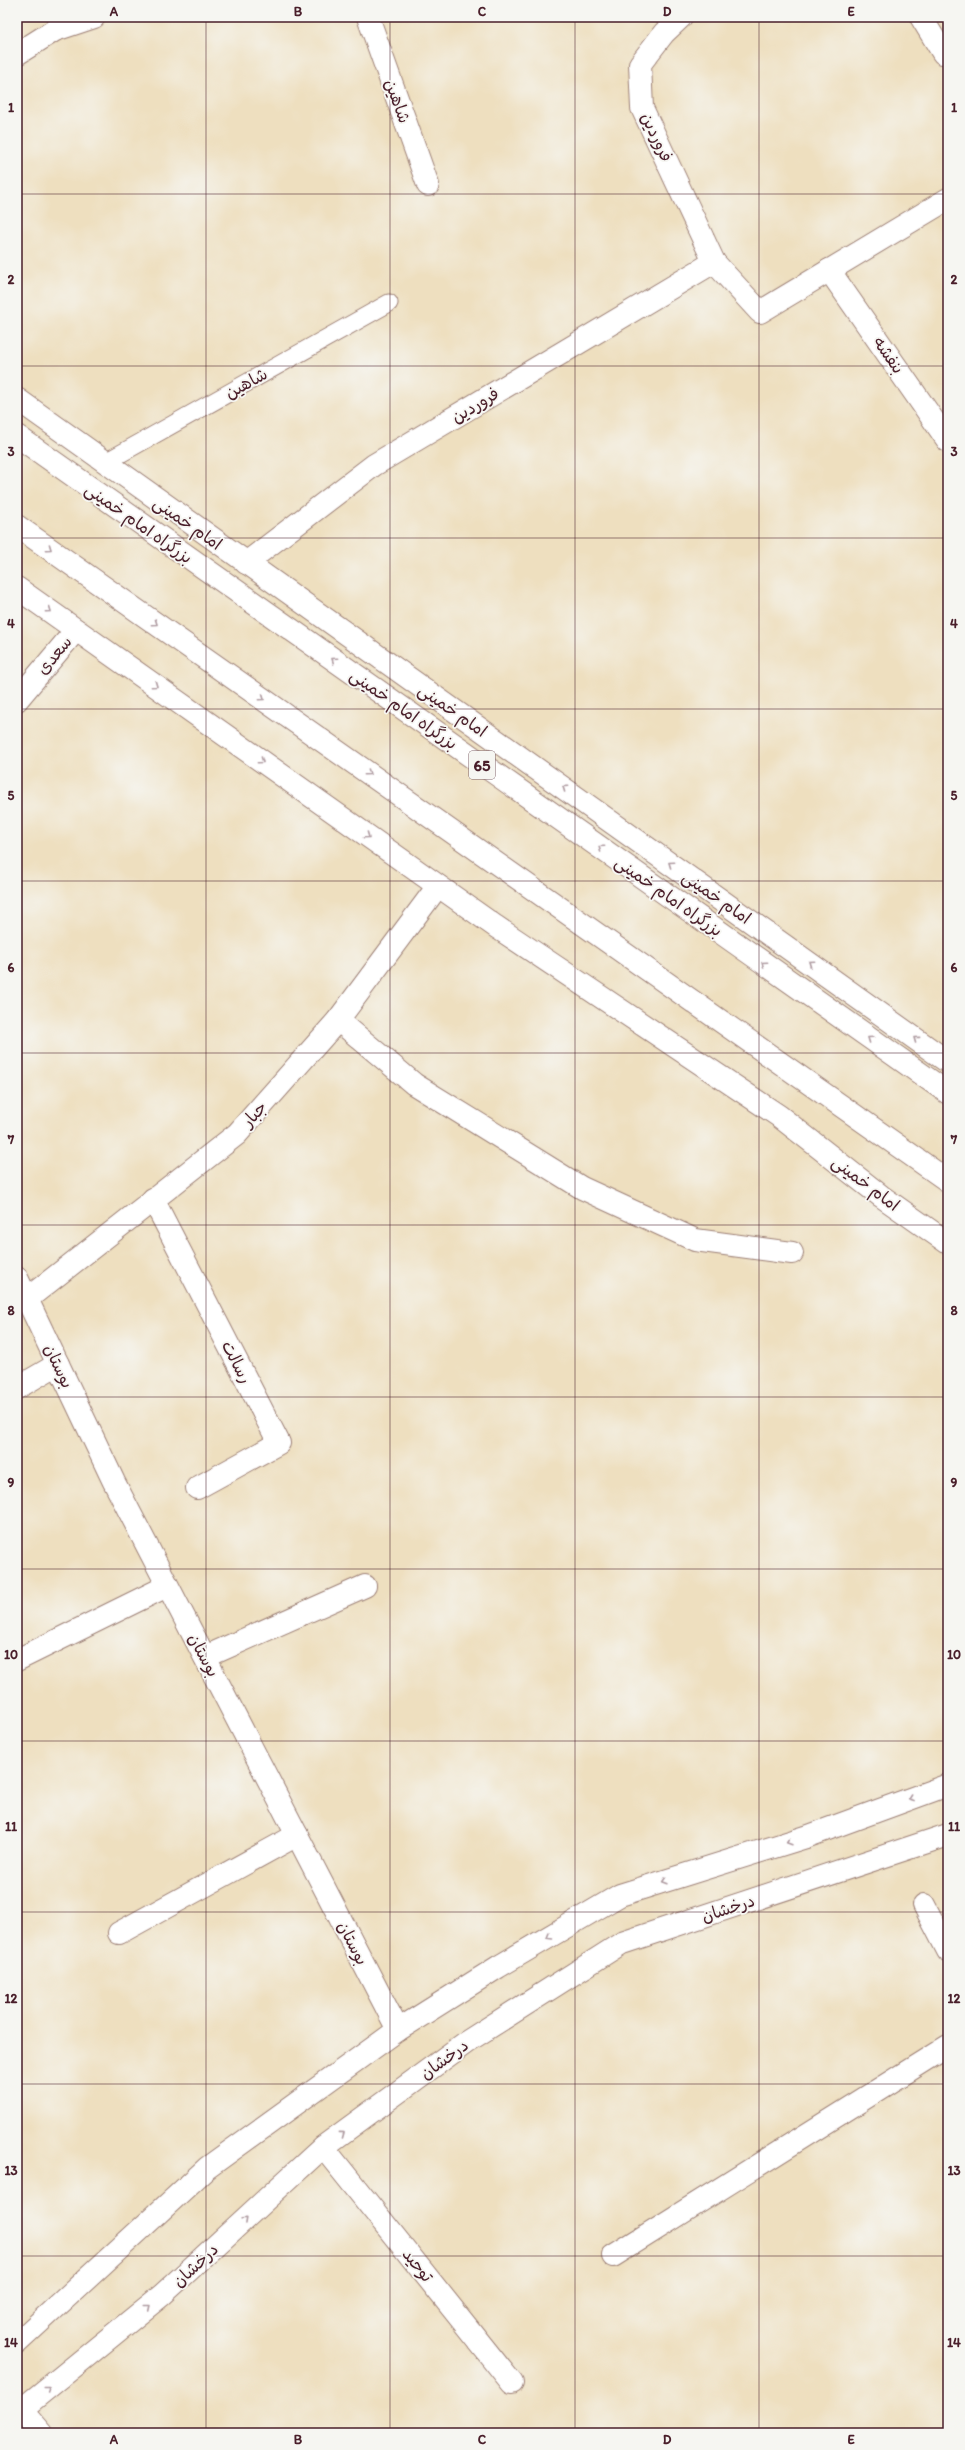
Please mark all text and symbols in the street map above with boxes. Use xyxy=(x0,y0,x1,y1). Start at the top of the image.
text: A xyxy=(109,4,119,19)
text: B xyxy=(294,4,303,19)
text: C xyxy=(478,4,487,19)
text: D xyxy=(663,4,672,19)
text: E xyxy=(847,4,855,19)
street label: شاهین xyxy=(381,76,415,126)
text: 1 xyxy=(8,100,14,115)
text: 1 xyxy=(951,100,957,115)
street label: فروردین xyxy=(637,109,677,165)
text: 2 xyxy=(8,272,15,287)
text: 2 xyxy=(951,272,958,287)
street label: بنفشه xyxy=(869,333,909,377)
street label: شاهین xyxy=(221,363,271,403)
street label: فروردین xyxy=(448,383,502,427)
text: 3 xyxy=(7,444,15,459)
text: 3 xyxy=(950,444,958,459)
street label: بزرگراه امام خمینی xyxy=(81,478,197,568)
street label: امام خمینی xyxy=(150,492,226,554)
one-way arrow xyxy=(45,543,52,551)
one-way arrow xyxy=(45,605,52,613)
text: 4 xyxy=(7,616,15,631)
text: 4 xyxy=(950,616,958,631)
one-way arrow xyxy=(151,618,158,625)
street label: سعدی xyxy=(32,632,76,678)
one-way arrow xyxy=(332,658,339,665)
street label: بزرگراه امام خمینی xyxy=(346,664,462,754)
street label: امام خمینی xyxy=(415,679,491,741)
one-way arrow xyxy=(151,680,158,688)
one-way arrow xyxy=(257,693,264,700)
road number: 65 xyxy=(469,751,495,779)
one-way arrow xyxy=(257,756,264,763)
one-way arrow xyxy=(364,768,371,776)
one-way arrow xyxy=(562,786,569,793)
text: 5 xyxy=(8,788,15,803)
text: 5 xyxy=(951,788,958,803)
one-way arrow xyxy=(363,831,370,839)
one-way arrow xyxy=(598,846,605,853)
street label: بزرگراه امام خمینی xyxy=(611,851,727,941)
one-way arrow xyxy=(668,862,675,869)
street label: امام خمینی xyxy=(679,866,755,928)
text: 6 xyxy=(8,960,15,975)
text: 6 xyxy=(951,960,958,975)
one-way arrow xyxy=(761,961,768,969)
one-way arrow xyxy=(808,961,815,968)
one-way arrow xyxy=(868,1037,875,1044)
one-way arrow xyxy=(914,1037,921,1044)
street label: جبار xyxy=(236,1097,271,1133)
text: 7 xyxy=(7,1132,15,1147)
text: 7 xyxy=(950,1132,958,1147)
street label: امام خمینی xyxy=(827,1151,904,1217)
text: 8 xyxy=(7,1303,15,1318)
text: 8 xyxy=(950,1303,958,1318)
street label: رسالت xyxy=(218,1337,256,1387)
street label: بوستان xyxy=(39,1341,78,1392)
text: 9 xyxy=(8,1475,15,1490)
text: 9 xyxy=(951,1475,958,1490)
street label: بوستان xyxy=(183,1630,224,1681)
text: 10 xyxy=(4,1647,18,1662)
text: 10 xyxy=(947,1647,961,1662)
one-way arrow xyxy=(908,1794,915,1802)
text: 11 xyxy=(5,1819,17,1834)
text: 11 xyxy=(948,1819,960,1834)
one-way arrow xyxy=(786,1837,793,1846)
one-way arrow xyxy=(661,1876,668,1885)
street label: درخشان xyxy=(699,1890,757,1926)
street label: بوستان xyxy=(333,1918,372,1969)
one-way arrow xyxy=(545,1933,553,1940)
text: 12 xyxy=(5,1991,18,2006)
text: 12 xyxy=(948,1991,961,2006)
street label: درخشان xyxy=(416,2035,472,2083)
one-way arrow xyxy=(338,2131,345,2138)
text: 13 xyxy=(4,2163,18,2178)
text: 13 xyxy=(947,2163,961,2178)
one-way arrow xyxy=(240,2217,248,2224)
street label: درخشان xyxy=(168,2239,222,2291)
street label: توحید xyxy=(398,2244,438,2287)
one-way arrow xyxy=(144,2304,151,2311)
text: 14 xyxy=(4,2335,18,2350)
text: 14 xyxy=(947,2335,961,2350)
one-way arrow xyxy=(43,2386,50,2393)
text: A xyxy=(109,2432,119,2447)
text: B xyxy=(294,2432,303,2447)
text: C xyxy=(478,2432,487,2447)
text: D xyxy=(663,2432,672,2447)
text: E xyxy=(847,2432,855,2447)

